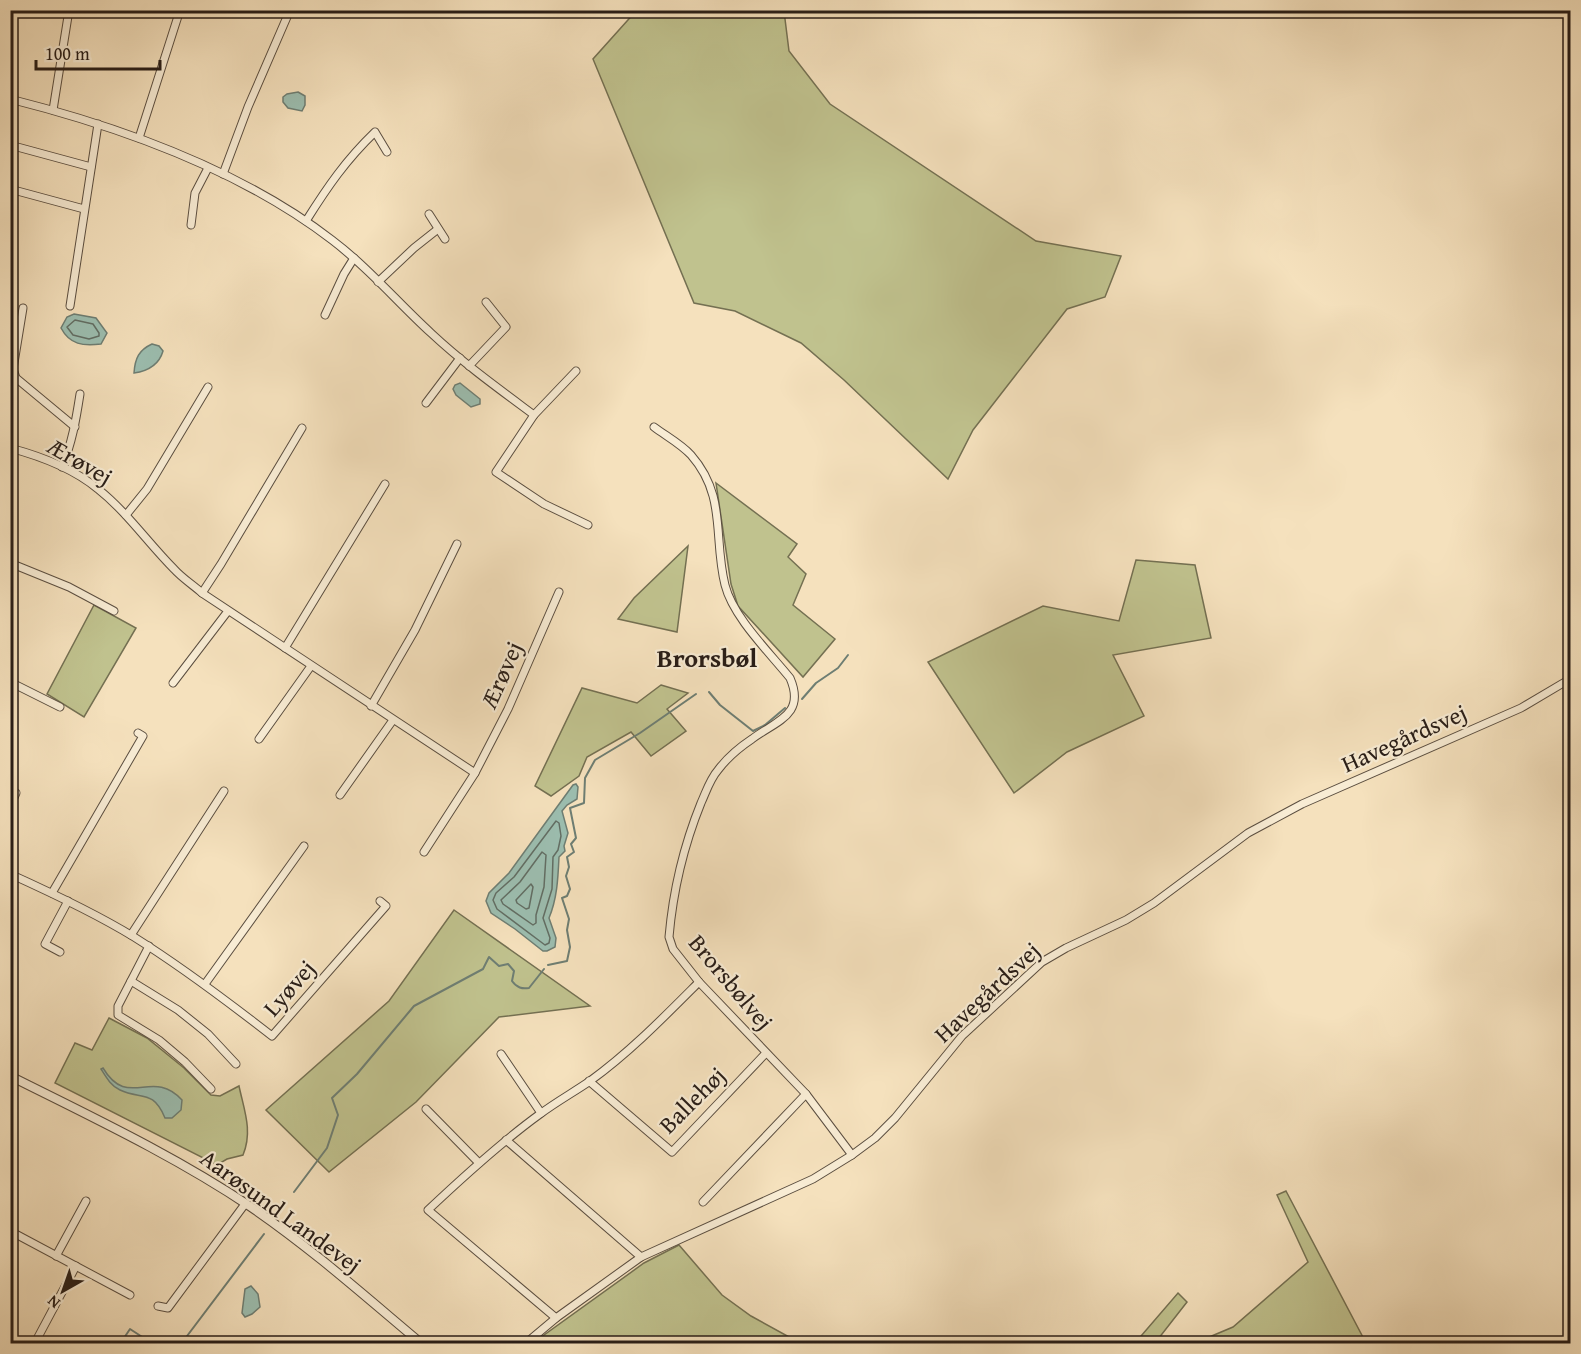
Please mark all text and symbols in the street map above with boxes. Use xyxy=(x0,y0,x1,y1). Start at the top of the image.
scale bar xyxy=(36,33,160,71)
text: 100 m xyxy=(45,40,90,67)
street label: Ærøvej xyxy=(41,428,119,494)
street label: Ærøvej xyxy=(471,636,531,714)
district label: Brorsbøl xyxy=(657,638,757,677)
street label: Havegårdsvej xyxy=(1336,695,1472,781)
street label: Brorsbølvej xyxy=(681,927,781,1037)
street label: Havegårdsvej xyxy=(926,934,1048,1050)
street label: Lyøvej xyxy=(254,952,324,1024)
street label: Ballehøj xyxy=(651,1059,733,1141)
street label: Aarøsund Landevej xyxy=(193,1140,369,1282)
north arrow xyxy=(33,1261,93,1321)
text: N xyxy=(41,1290,65,1315)

